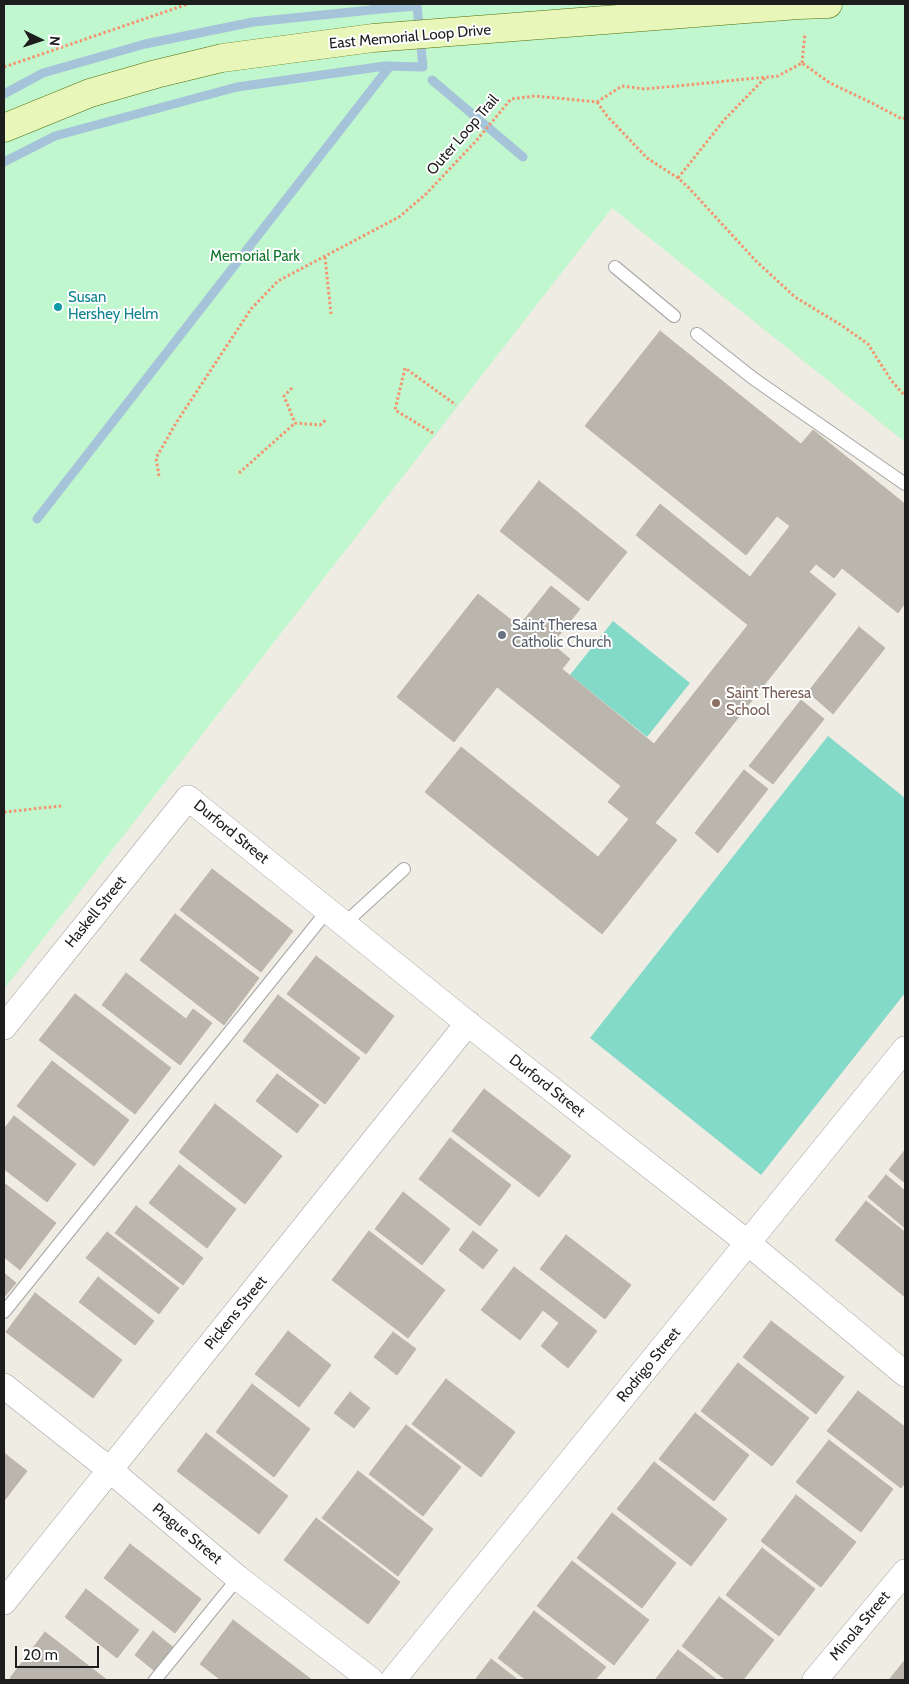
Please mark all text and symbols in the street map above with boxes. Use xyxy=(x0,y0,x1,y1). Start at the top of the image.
north arrow xyxy=(15,15,65,65)
street label: East Memorial Loop Drive xyxy=(328,21,492,53)
text: N xyxy=(46,35,64,47)
street label: Outer Loop Trail xyxy=(423,91,503,179)
park label: Memorial Park xyxy=(210,248,300,266)
place label: Susan Hershey Helm xyxy=(68,289,158,324)
marker: Susan Hershey Helm xyxy=(52,301,64,313)
place label: Saint Theresa Catholic Church xyxy=(512,617,611,652)
marker: Saint Theresa Catholic Church xyxy=(496,629,508,641)
place label: Saint Theresa School xyxy=(726,685,811,720)
marker: Saint Theresa School xyxy=(710,697,722,709)
street label: Durford Street xyxy=(190,796,272,868)
street label: Haskell Street xyxy=(62,873,130,951)
street label: Durford Street xyxy=(505,1051,589,1121)
street label: Pickens Street xyxy=(201,1273,271,1353)
street label: Rodrigo Street xyxy=(613,1324,685,1406)
street label: Prague Street xyxy=(149,1500,225,1568)
street label: Minola Street xyxy=(826,1588,894,1664)
scale bar xyxy=(18,1636,101,1668)
text: 20 m xyxy=(23,1646,58,1664)

